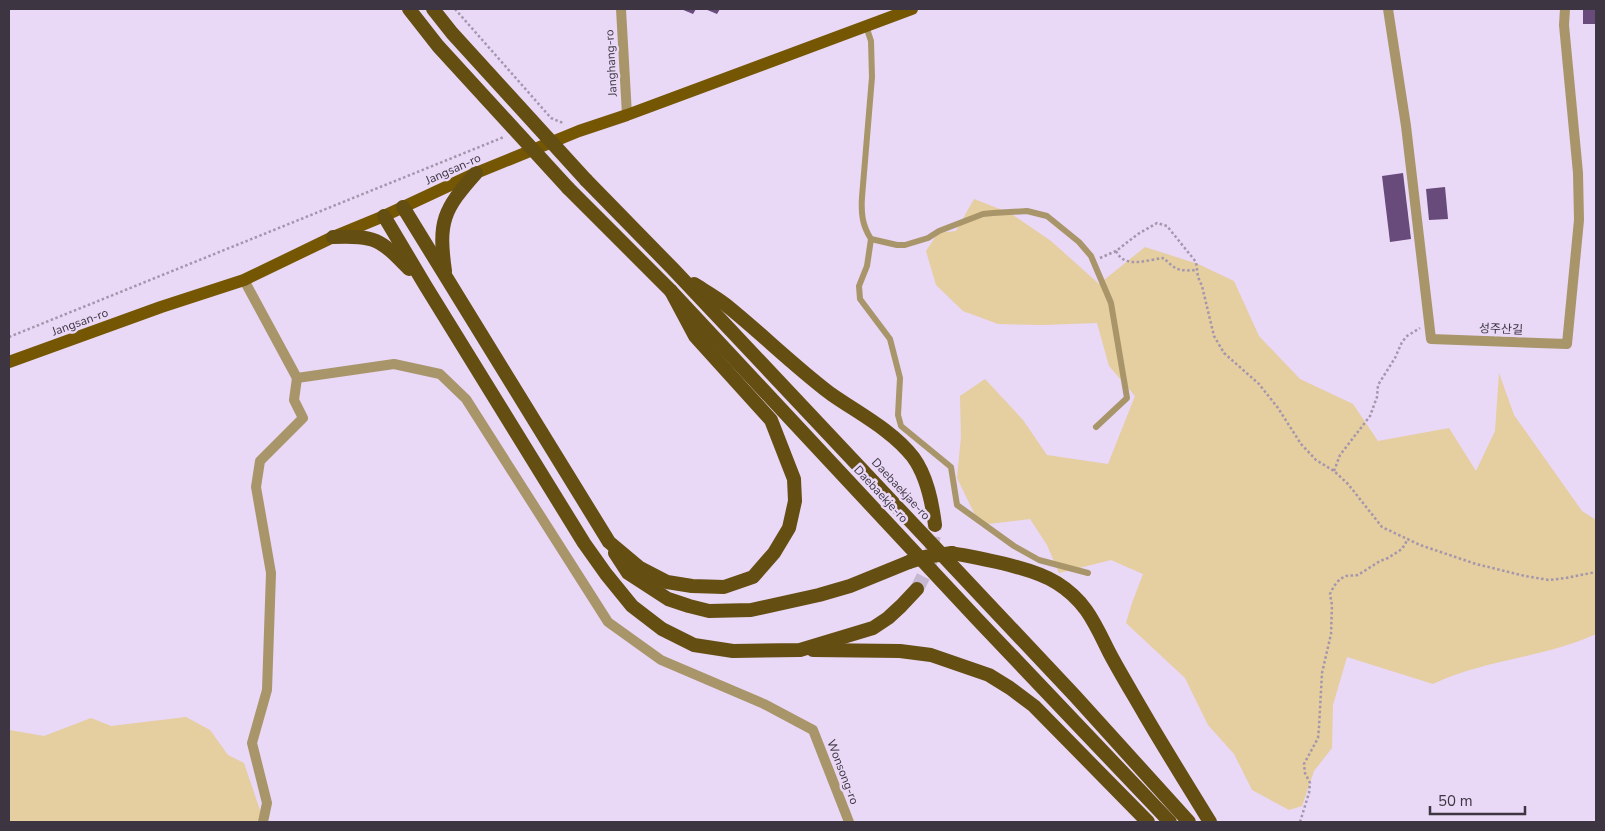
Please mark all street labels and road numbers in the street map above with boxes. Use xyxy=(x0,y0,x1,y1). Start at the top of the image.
street label: Janghang-ro xyxy=(601,29,621,98)
street label: Jangsan-ro xyxy=(422,150,484,189)
street label: Jangsan-ro xyxy=(49,304,111,340)
street label: 성주산길 xyxy=(1479,320,1523,338)
street label: Daebaekjae-ro xyxy=(868,455,934,524)
street label: Daebaekje-ro xyxy=(850,462,912,526)
street label: Wonsong-ro xyxy=(823,737,863,807)

